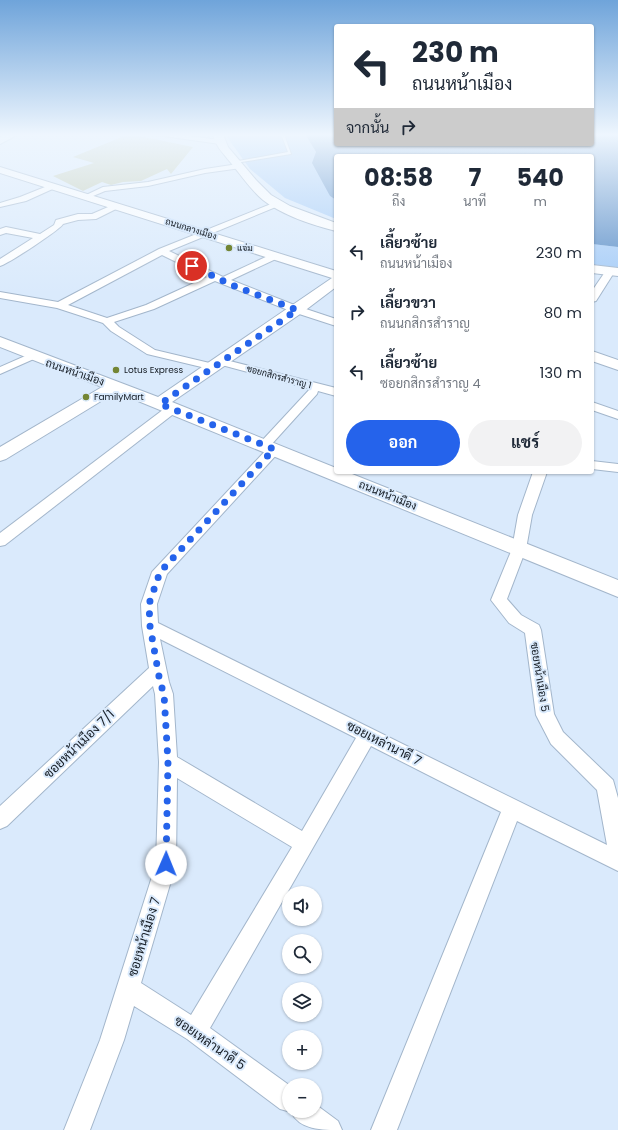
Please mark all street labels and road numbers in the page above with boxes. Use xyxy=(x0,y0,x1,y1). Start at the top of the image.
street label: ถนนกลางเมือง xyxy=(164,215,218,243)
street label: ถนนหน้าเมือง xyxy=(43,354,107,390)
street label: ซอยกสิกรสำราญ 1 xyxy=(245,363,313,391)
street label: ถนนหน้าเมือง xyxy=(357,476,419,514)
street label: ซอยหน้าเมือง 5 xyxy=(527,641,553,713)
street label: ซอยหน้าเมือง 7/1 xyxy=(39,705,119,783)
street label: ซอยเหล่านาดี 7 xyxy=(343,716,425,770)
street label: ซอยหน้าเมือง 7 xyxy=(123,895,165,979)
street label: ซอยเหล่านาดี 5 xyxy=(170,1011,250,1075)

